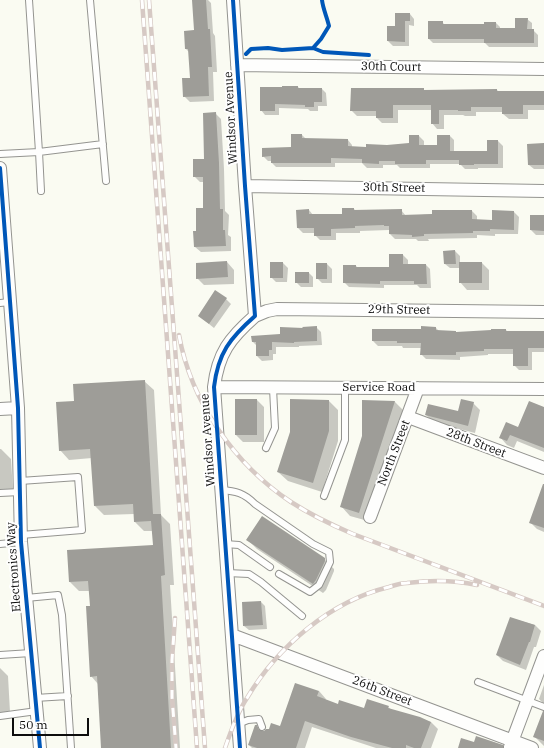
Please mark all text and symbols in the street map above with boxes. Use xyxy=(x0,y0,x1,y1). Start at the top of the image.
street label: 30th Court xyxy=(361,59,421,75)
street label: Windsor Avenue xyxy=(221,71,241,165)
street label: 30th Street xyxy=(363,180,425,196)
street label: 29th Street xyxy=(368,302,430,318)
street label: Service Road xyxy=(342,381,416,395)
street label: Windsor Avenue xyxy=(198,393,218,487)
street label: North Street xyxy=(375,418,413,488)
street label: 28th Street xyxy=(444,425,508,461)
street label: Electronics Way xyxy=(4,521,24,613)
street label: 26th Street xyxy=(350,673,414,709)
scale bar xyxy=(14,710,91,736)
text: 50 m xyxy=(19,717,48,732)

